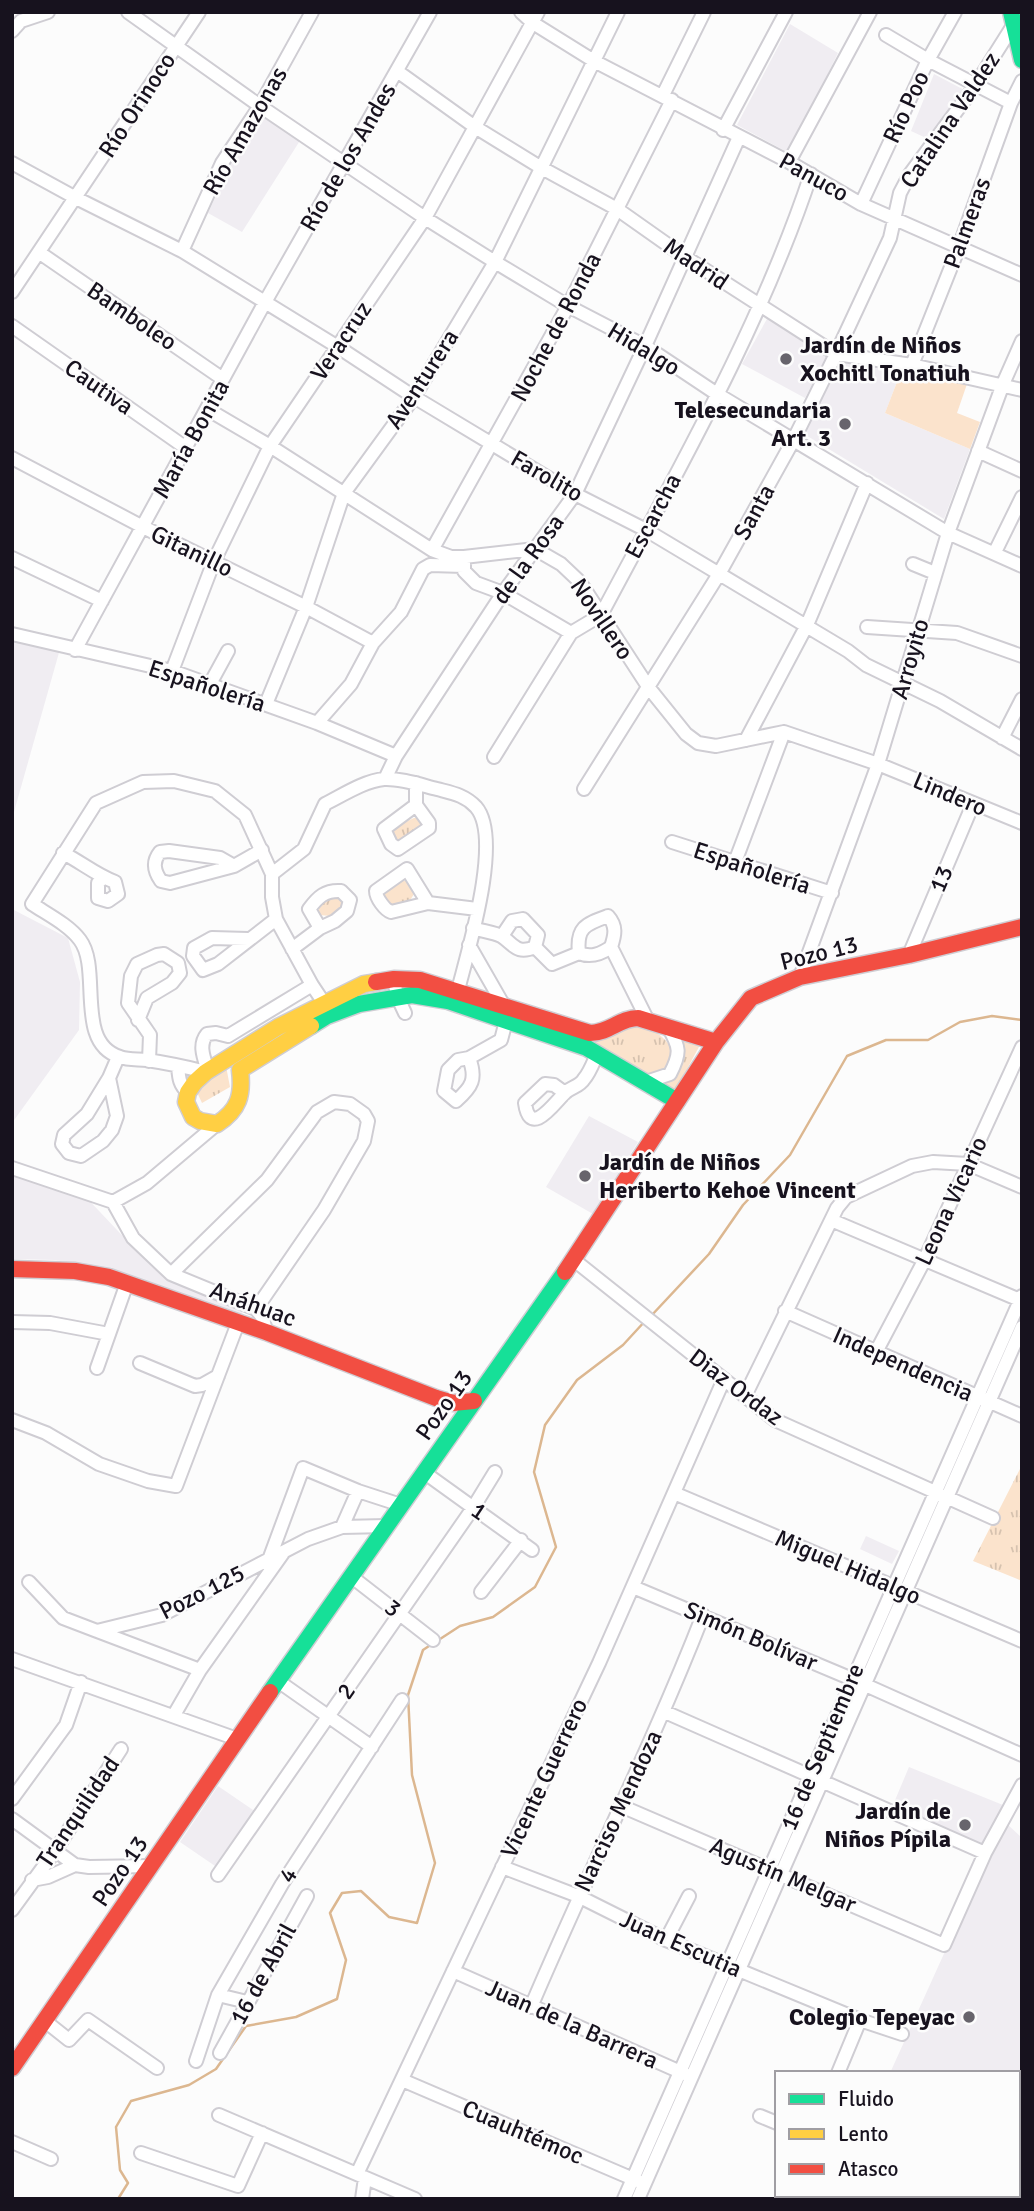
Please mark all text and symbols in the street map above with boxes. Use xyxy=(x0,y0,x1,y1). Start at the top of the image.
street label: Catalina Valdez xyxy=(893,46,1007,194)
street label: Río Orinoco xyxy=(92,47,182,163)
street label: Río Amazonas xyxy=(196,61,294,201)
street label: Río Poo xyxy=(876,66,936,148)
street label: Río de los Andes xyxy=(293,77,403,237)
street label: Panuco xyxy=(774,146,854,208)
street label: Palmeras xyxy=(937,173,997,273)
street label: Madrid xyxy=(657,231,735,297)
street label: Noche de Ronda xyxy=(504,247,608,407)
street label: Bamboleo xyxy=(81,275,183,357)
street label: Veracruz xyxy=(304,296,378,386)
street label: Hidalgo xyxy=(602,316,686,382)
street label: Aventurera xyxy=(379,324,465,434)
place label: Jardín de Niños Xochitl Tonatiuh xyxy=(800,330,970,388)
marker: Jardín de Niños Xochitl Tonatiuh xyxy=(778,351,794,367)
street label: Cautiva xyxy=(59,352,139,422)
street label: María Bonita xyxy=(146,374,236,504)
place label: Telesecundaria Art. 3 xyxy=(675,395,831,453)
marker: Telesecundaria Art. 3 xyxy=(837,416,853,432)
street label: Farolito xyxy=(505,443,589,509)
street label: Escarcha xyxy=(618,468,688,564)
street label: Santa xyxy=(727,479,781,545)
street label: de la Rosa xyxy=(485,508,571,610)
street label: Gitanillo xyxy=(146,518,238,584)
street label: Novillero xyxy=(564,572,640,666)
street label: Arroyito xyxy=(884,615,936,703)
street label: Españolería xyxy=(145,653,269,719)
street label: Lindero xyxy=(909,765,991,823)
street label: Españolería xyxy=(690,835,814,901)
street label: 13 xyxy=(922,861,960,897)
street label: Pozo 13 xyxy=(777,929,861,977)
street label: Leona Vicario xyxy=(908,1132,994,1270)
place label: Jardín de Niños Heriberto Kehoe Vincent xyxy=(599,1147,856,1205)
marker: Jardín de Niños Heriberto Kehoe Vincent xyxy=(577,1168,593,1184)
street label: Anáhuac xyxy=(206,1275,300,1333)
street label: Independencia xyxy=(828,1320,978,1408)
street label: Diaz Ordaz xyxy=(683,1342,789,1432)
street label: Pozo 13 xyxy=(409,1364,479,1446)
street label: 1 xyxy=(465,1495,493,1527)
street label: Miguel Hidalgo xyxy=(771,1523,925,1611)
street label: Pozo 125 xyxy=(154,1558,250,1626)
street label: 3 xyxy=(379,1592,407,1624)
street label: Simón Bolívar xyxy=(680,1594,822,1678)
street label: 16 de Septiembre xyxy=(773,1659,871,1835)
street label: 2 xyxy=(330,1677,362,1705)
street label: Vicente Guerrero xyxy=(494,1693,594,1863)
street label: Narciso Mendoza xyxy=(567,1725,669,1897)
street label: Tranquilidad xyxy=(30,1751,126,1873)
place label: Jardín de Niños Pípila xyxy=(824,1796,951,1854)
marker: Jardín de Niños Pípila xyxy=(957,1817,973,1833)
street label: Pozo 13 xyxy=(85,1830,155,1912)
street label: Agustín Melgar xyxy=(705,1831,861,1919)
street label: 4 xyxy=(272,1862,304,1888)
street label: Juan Escutia xyxy=(615,1904,747,1984)
street label: 16 de Abril xyxy=(223,1918,303,2030)
street label: Juan de la Barrera xyxy=(481,1973,663,2075)
place label: Colegio Tepeyac xyxy=(789,2002,955,2032)
marker: Colegio Tepeyac xyxy=(961,2009,977,2025)
legend xyxy=(775,2071,1020,2197)
text: Fluido xyxy=(838,2086,894,2112)
street label: Cuauhtémoc xyxy=(458,2093,588,2171)
text: Lento xyxy=(838,2121,888,2147)
text: Atasco xyxy=(838,2156,898,2182)

